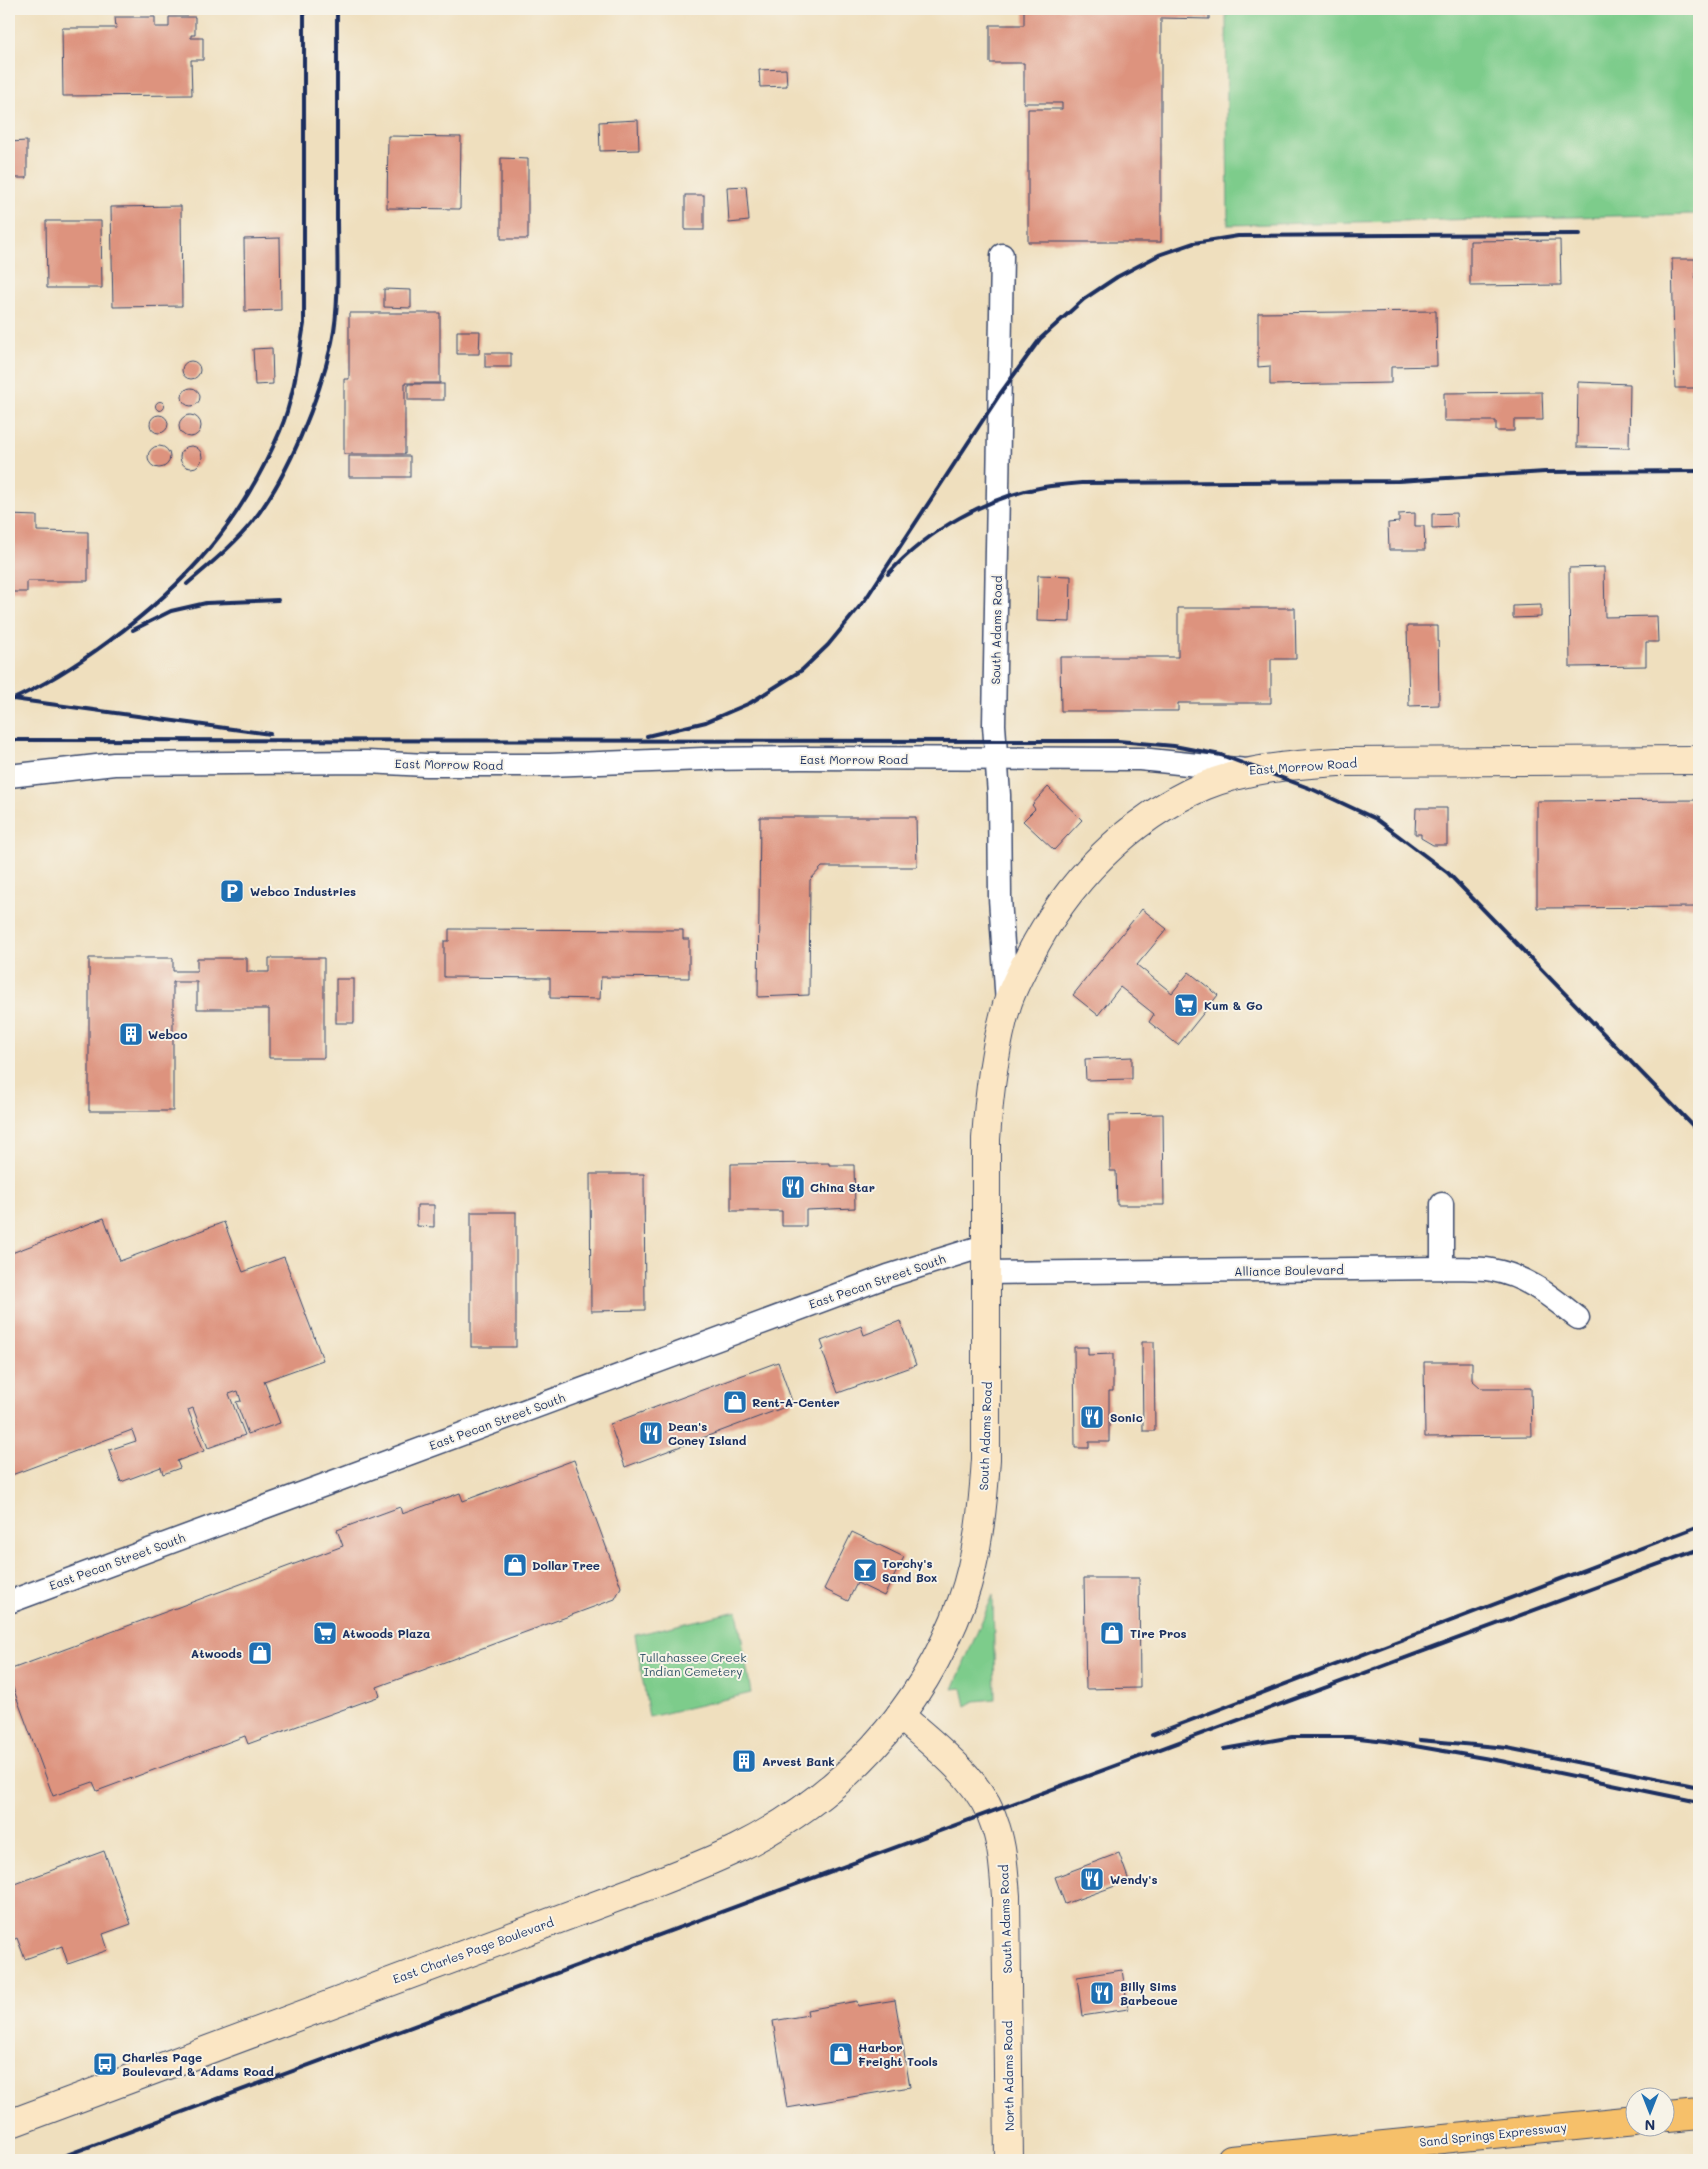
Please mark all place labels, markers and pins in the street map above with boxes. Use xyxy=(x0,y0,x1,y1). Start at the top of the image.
parking icon: Webco Industries xyxy=(219,878,245,904)
place label: Webco Industries xyxy=(250,883,356,899)
supermarket icon: Kum & Go xyxy=(1173,992,1199,1018)
place label: Kum & Go xyxy=(1204,997,1262,1013)
building icon: Webco xyxy=(118,1021,144,1047)
place label: Webco xyxy=(148,1026,187,1042)
restaurant icon: China Star xyxy=(780,1174,806,1200)
place label: China Star xyxy=(810,1179,875,1195)
shop icon: Rent-A-Center xyxy=(722,1389,748,1415)
place label: Rent-A-Center xyxy=(752,1394,840,1410)
restaurant icon: Sonic xyxy=(1079,1404,1105,1430)
place label: Sonic xyxy=(1110,1409,1143,1425)
place label: Dean's Coney Island xyxy=(668,1418,747,1448)
restaurant icon: Dean's Coney Island xyxy=(638,1420,664,1446)
shop icon: Dollar Tree xyxy=(502,1552,528,1578)
place label: Torchy's Sand Box xyxy=(882,1555,937,1585)
place label: Dollar Tree xyxy=(532,1557,600,1573)
bar icon: Torchy's Sand Box xyxy=(852,1557,878,1583)
supermarket icon: Atwoods Plaza xyxy=(312,1620,338,1646)
shop icon: Tire Pros xyxy=(1099,1620,1125,1646)
place label: Atwoods Plaza xyxy=(342,1625,430,1641)
place label: Tire Pros xyxy=(1130,1625,1187,1641)
shop icon: Atwoods xyxy=(247,1640,273,1666)
place label: Atwoods xyxy=(191,1645,242,1661)
building icon: Arvest Bank xyxy=(731,1748,757,1774)
place label: Arvest Bank xyxy=(762,1753,835,1769)
restaurant icon: Wendy's xyxy=(1079,1866,1105,1892)
place label: Wendy's xyxy=(1110,1871,1158,1887)
place label: Billy Sims Barbecue xyxy=(1120,1978,1178,2008)
restaurant icon: Billy Sims Barbecue xyxy=(1089,1980,1115,2006)
place label: Harbor Freight Tools xyxy=(858,2039,938,2069)
shop icon: Harbor Freight Tools xyxy=(828,2041,854,2067)
place label: Charles Page Boulevard & Adams Road xyxy=(122,2049,274,2079)
bus stop icon: Charles Page Boulevard & Adams Road xyxy=(92,2051,118,2077)

